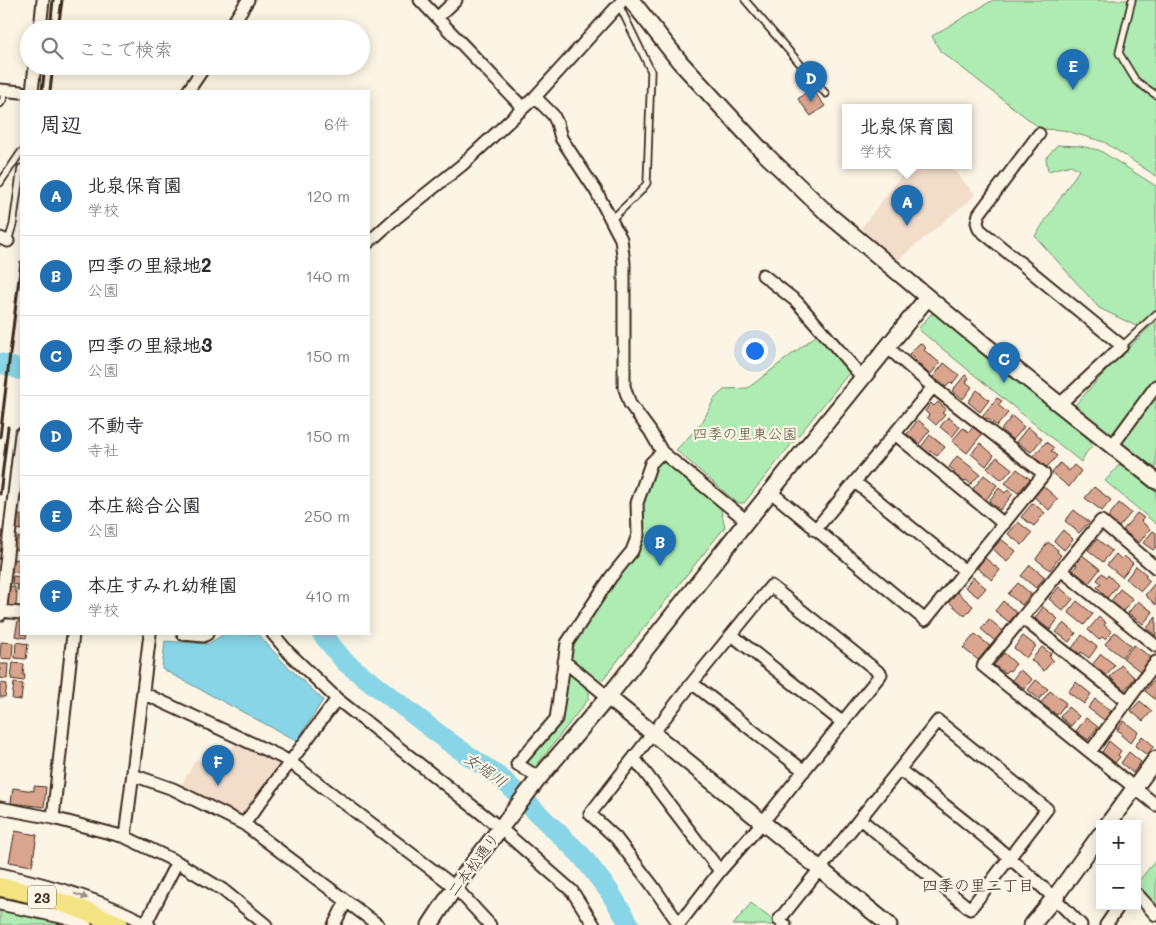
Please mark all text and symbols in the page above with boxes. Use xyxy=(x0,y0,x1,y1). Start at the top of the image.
search box xyxy=(20,20,370,75)
icon: search xyxy=(38,34,66,62)
text: ここで検索 xyxy=(78,36,173,61)
pin: E xyxy=(1057,49,1089,90)
pin: D xyxy=(795,61,827,102)
popup xyxy=(842,104,972,169)
text: 周辺 xyxy=(40,110,82,137)
text: 6件 xyxy=(324,113,350,134)
text: 北泉保育園 xyxy=(859,113,955,138)
text: 学校 xyxy=(859,140,892,161)
text: 北泉保育園 xyxy=(87,172,182,197)
text: A xyxy=(50,185,62,206)
text: 120 m xyxy=(306,185,350,206)
pin: A xyxy=(891,185,923,226)
text: 学校 xyxy=(87,199,119,220)
text: 四季の里緑地2 xyxy=(87,252,212,277)
text: B xyxy=(51,265,61,286)
text: 140 m xyxy=(306,265,350,286)
text: 公園 xyxy=(87,279,119,300)
text: 四季の里緑地3 xyxy=(87,332,212,357)
your location xyxy=(742,338,768,364)
pin: C xyxy=(988,342,1020,383)
text: C xyxy=(50,345,62,366)
text: 150 m xyxy=(306,345,350,366)
text: 公園 xyxy=(87,359,119,380)
text: 不動寺 xyxy=(87,412,144,437)
park label: 四季の里東公園 xyxy=(692,423,798,443)
text: D xyxy=(50,425,62,446)
text: 150 m xyxy=(306,425,350,446)
text: 寺社 xyxy=(87,439,119,460)
text: 本庄総合公園 xyxy=(87,492,201,517)
text: E xyxy=(51,505,61,526)
text: 250 m xyxy=(304,505,350,526)
text: 公園 xyxy=(87,519,119,540)
pin: B xyxy=(644,525,676,566)
text: 本庄すみれ幼稚園 xyxy=(87,572,237,597)
text: F xyxy=(51,585,61,606)
text: 410 m xyxy=(306,585,350,606)
text: 学校 xyxy=(87,599,119,620)
pin: F xyxy=(202,745,234,786)
water label: 女堀川 xyxy=(460,746,512,792)
map controls xyxy=(1096,820,1141,910)
button: + xyxy=(1096,820,1141,865)
street label: 二本松通り xyxy=(442,828,504,900)
button: − xyxy=(1096,865,1141,910)
district label: 四季の里二丁目 xyxy=(922,874,1034,895)
road number: 23 xyxy=(28,886,56,909)
one-way arrow xyxy=(73,893,88,900)

